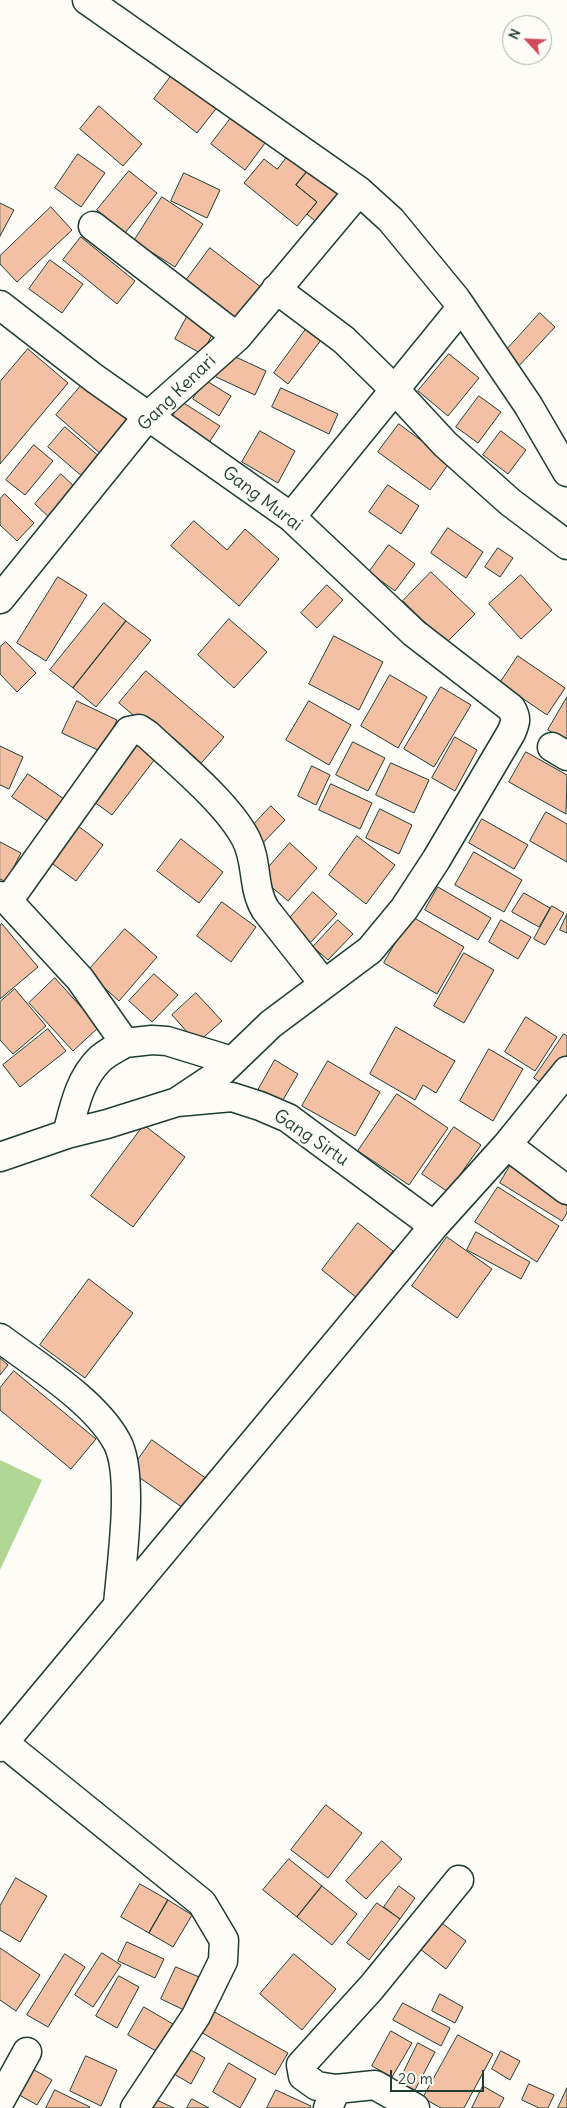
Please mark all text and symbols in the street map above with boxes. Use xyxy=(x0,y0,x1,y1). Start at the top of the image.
north arrow xyxy=(502,15,552,65)
text: N xyxy=(504,26,525,42)
street label: Gang Kenari xyxy=(133,350,221,436)
street label: Gang Murai xyxy=(218,462,306,536)
street label: Gang Sirtu xyxy=(269,1105,353,1171)
scale bar xyxy=(392,2060,486,2092)
text: 20 m xyxy=(398,2069,433,2088)

